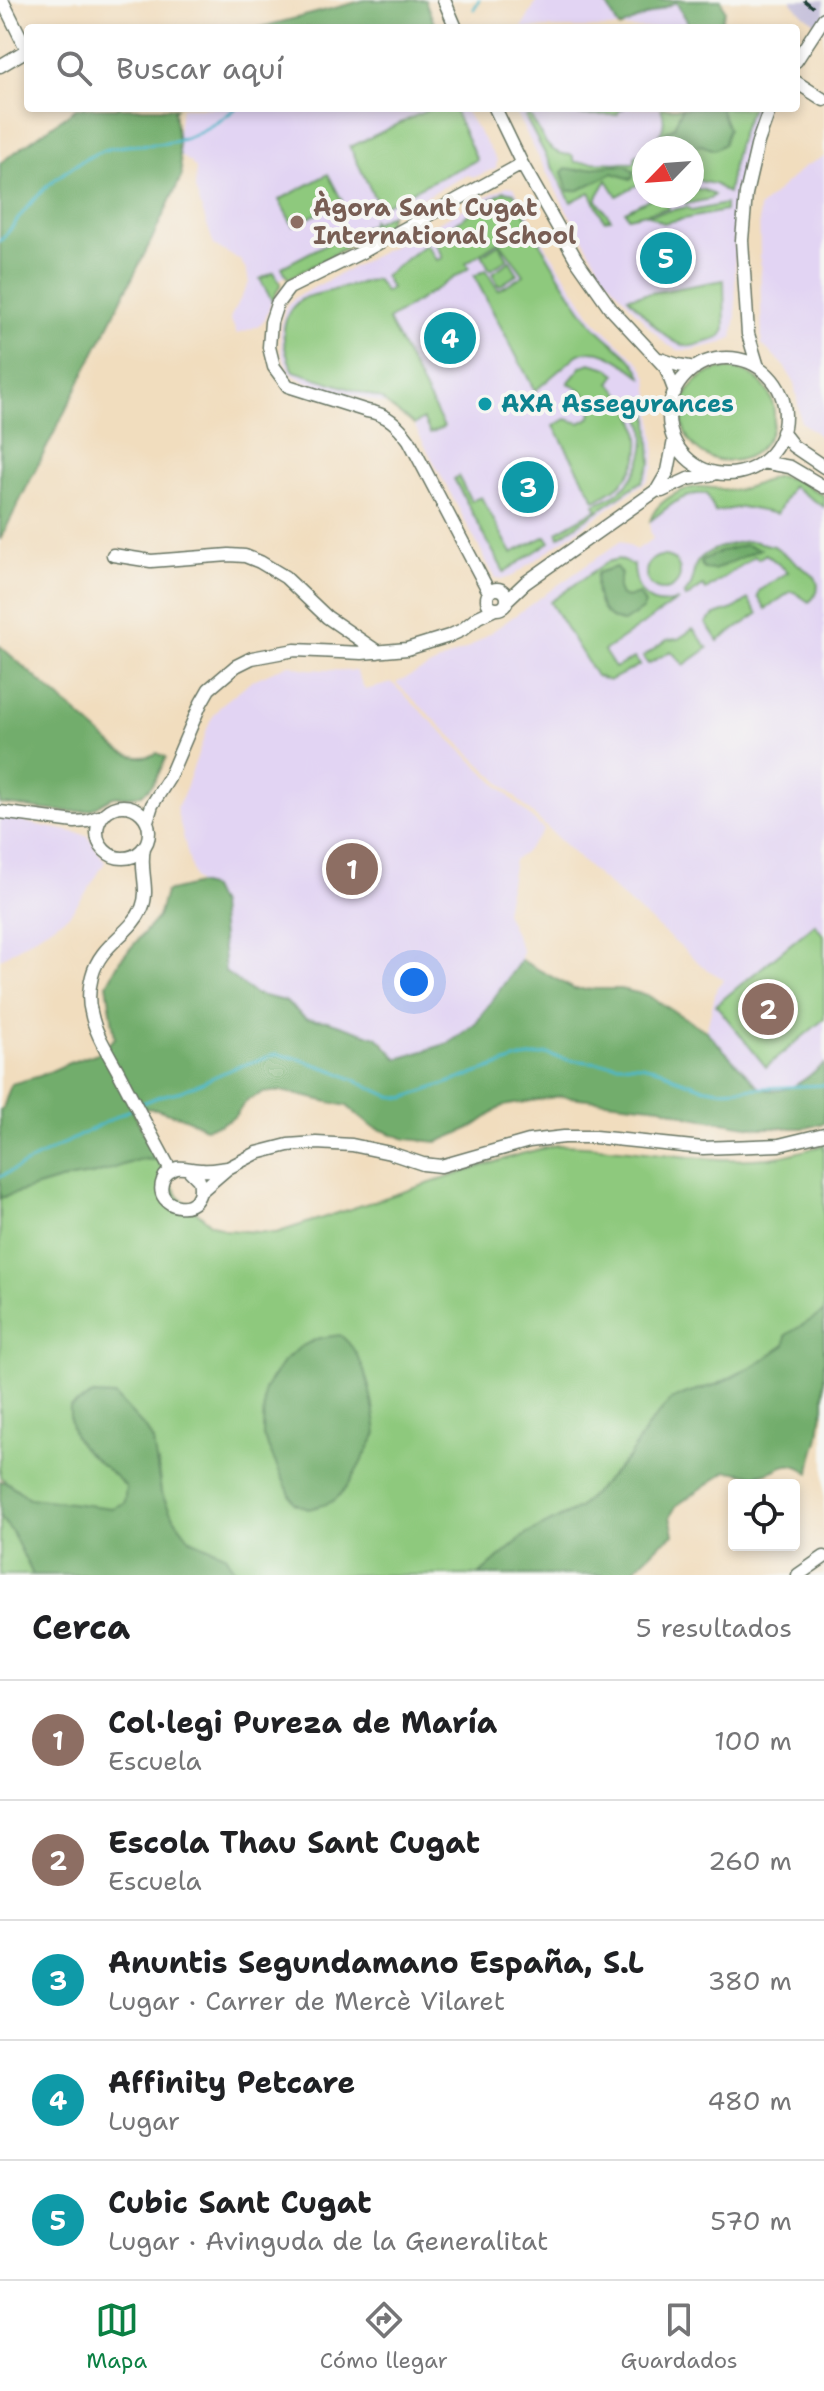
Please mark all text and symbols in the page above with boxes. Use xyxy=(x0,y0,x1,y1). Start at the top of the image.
search box xyxy=(24,24,800,112)
icon: search xyxy=(52,46,96,90)
text: Buscar aquí xyxy=(116,48,284,89)
north arrow xyxy=(632,136,704,208)
place label: Àgora Sant Cugat International School xyxy=(313,190,576,252)
marker: Àgora Sant Cugat International School xyxy=(288,213,306,231)
pin: 5 xyxy=(640,228,692,288)
pin: 4 xyxy=(424,308,476,368)
place label: AXA Assegurances xyxy=(501,388,734,420)
marker: AXA Assegurances xyxy=(476,395,494,413)
pin: 3 xyxy=(502,457,554,517)
pin: 1 xyxy=(326,839,378,899)
your location xyxy=(394,962,434,1002)
pin: 2 xyxy=(742,979,794,1039)
map controls xyxy=(728,1479,800,1551)
button: locate xyxy=(728,1479,800,1551)
text: Cerca xyxy=(32,1604,130,1650)
text: 5 resultados xyxy=(636,1610,792,1645)
text: Col·legi Pureza de María xyxy=(108,1702,497,1743)
text: 1 xyxy=(52,1723,64,1758)
text: 100 m xyxy=(714,1723,792,1758)
text: Escuela xyxy=(108,1743,202,1778)
text: Escola Thau Sant Cugat xyxy=(108,1822,480,1863)
text: 2 xyxy=(49,1843,67,1878)
text: 260 m xyxy=(708,1843,792,1878)
text: Escuela xyxy=(108,1863,202,1898)
text: Anuntis Segundamano España, S.L xyxy=(108,1942,644,1983)
text: 3 xyxy=(49,1963,67,1998)
text: 380 m xyxy=(707,1963,792,1998)
text: Lugar · Carrer de Mercè Vilaret xyxy=(108,1983,505,2018)
text: Affinity Petcare xyxy=(108,2062,355,2103)
text: 4 xyxy=(49,2083,67,2118)
text: 480 m xyxy=(707,2083,792,2118)
text: Lugar xyxy=(108,2103,180,2138)
text: Cubic Sant Cugat xyxy=(108,2182,372,2223)
text: 5 xyxy=(50,2203,66,2238)
text: 570 m xyxy=(710,2203,792,2238)
text: Lugar · Avinguda de la Generalitat xyxy=(108,2223,548,2258)
tab: Mapa xyxy=(86,2298,147,2375)
tab: Cómo llegar xyxy=(320,2298,448,2375)
tab: Guardados xyxy=(621,2298,738,2375)

